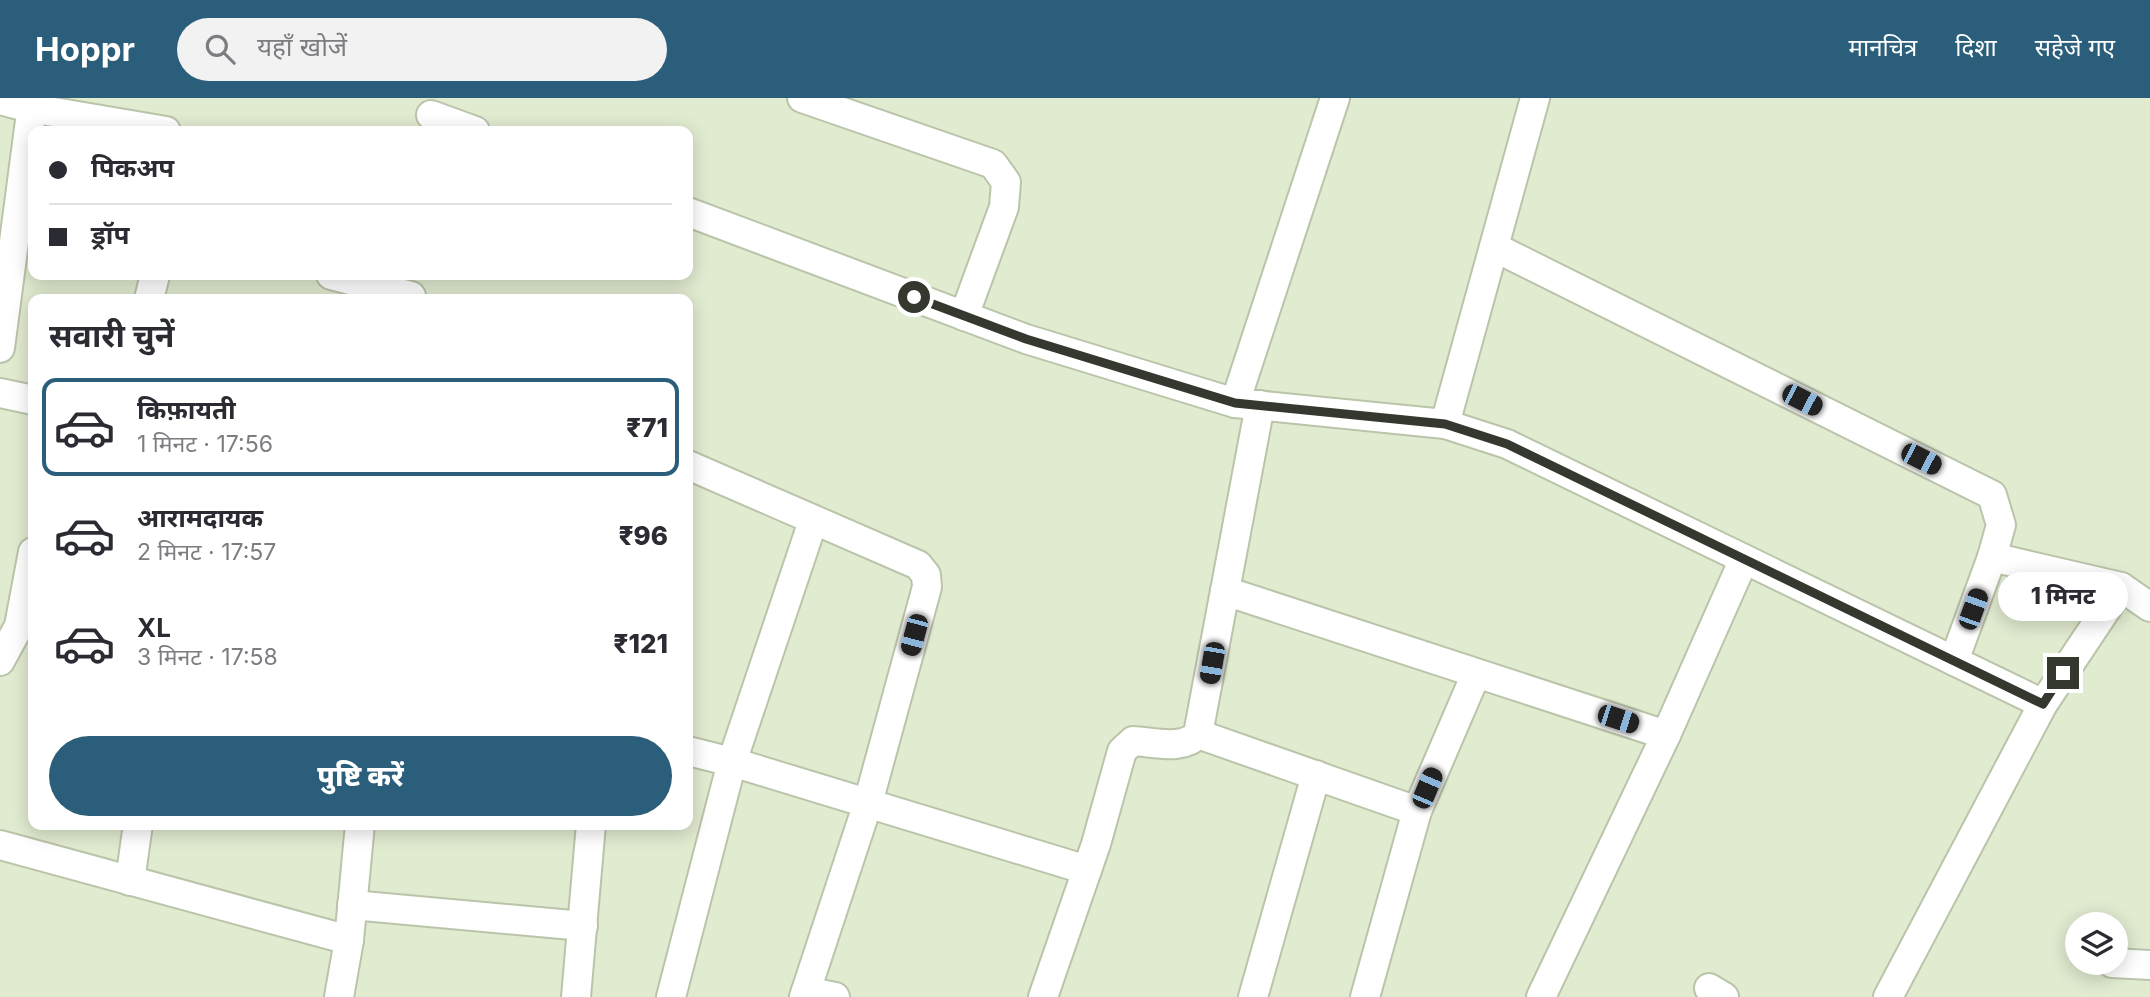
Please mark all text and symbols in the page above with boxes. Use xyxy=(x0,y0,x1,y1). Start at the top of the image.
search box xyxy=(177,18,667,81)
text: Hoppr xyxy=(35,29,135,69)
icon: search xyxy=(201,30,239,68)
text: यहाँ खोजें xyxy=(257,31,347,62)
text: मानचित्र xyxy=(1849,33,1917,62)
text: दिशा xyxy=(1955,33,1997,62)
text: सहेजे गए xyxy=(2035,33,2115,62)
text: पिकअप xyxy=(91,152,174,183)
text: ड्रॉप xyxy=(91,219,129,250)
route start xyxy=(898,281,930,313)
text: सवारी चुनें xyxy=(49,316,174,355)
car xyxy=(1779,381,1826,419)
text: किफ़ायती xyxy=(137,394,236,425)
icon: car xyxy=(53,396,116,459)
text: ₹71 xyxy=(626,412,668,443)
text: 1 मिनट · 17:56 xyxy=(137,430,273,458)
car xyxy=(1898,440,1945,478)
text: आरामदायक xyxy=(137,502,263,533)
icon: car xyxy=(53,504,116,567)
text: ₹96 xyxy=(618,520,668,551)
text: 2 मिनट · 17:57 xyxy=(137,538,276,566)
callout: 1 मिनट xyxy=(1998,572,2128,620)
text: 1 मिनट xyxy=(2031,582,2095,610)
car xyxy=(1956,586,1991,632)
icon: car xyxy=(53,612,116,675)
text: XL xyxy=(137,612,171,643)
car xyxy=(899,612,930,658)
text: ₹121 xyxy=(613,628,668,659)
car xyxy=(1199,640,1226,686)
text: 3 मिनट · 17:58 xyxy=(137,643,278,671)
route end xyxy=(2047,657,2079,689)
car xyxy=(1595,703,1642,735)
button: पुष्टि करें xyxy=(49,736,672,816)
car xyxy=(1410,765,1445,811)
map controls xyxy=(2065,912,2128,975)
button: layers xyxy=(2065,912,2128,975)

